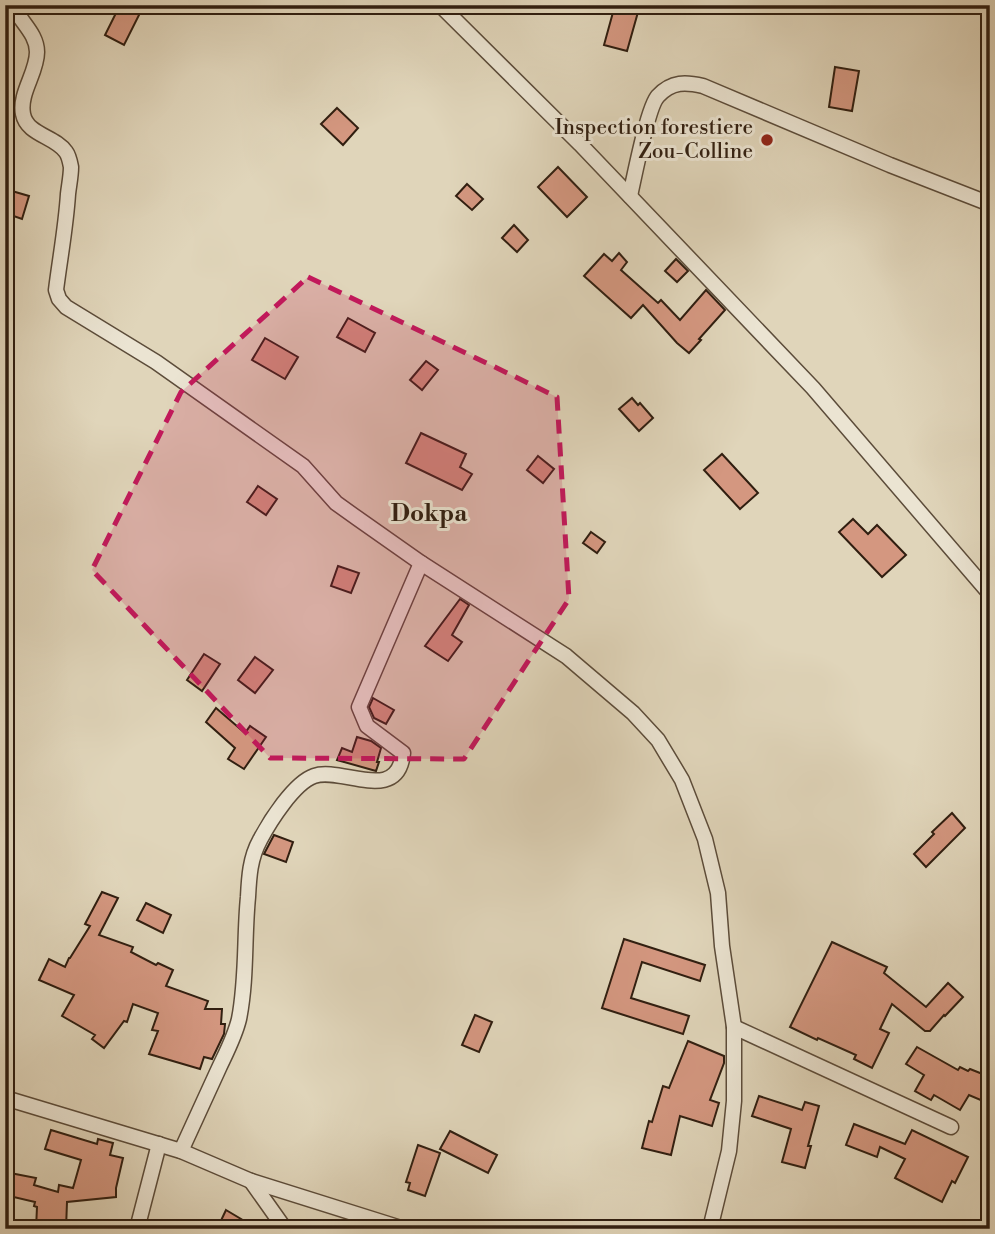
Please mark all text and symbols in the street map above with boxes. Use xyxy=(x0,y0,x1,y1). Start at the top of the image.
place label: Inspection forestiere Zou-Colline xyxy=(555,115,753,165)
marker: Inspection forestiere Zou-Colline xyxy=(759,132,775,148)
district label: Dokpa xyxy=(391,499,468,529)

